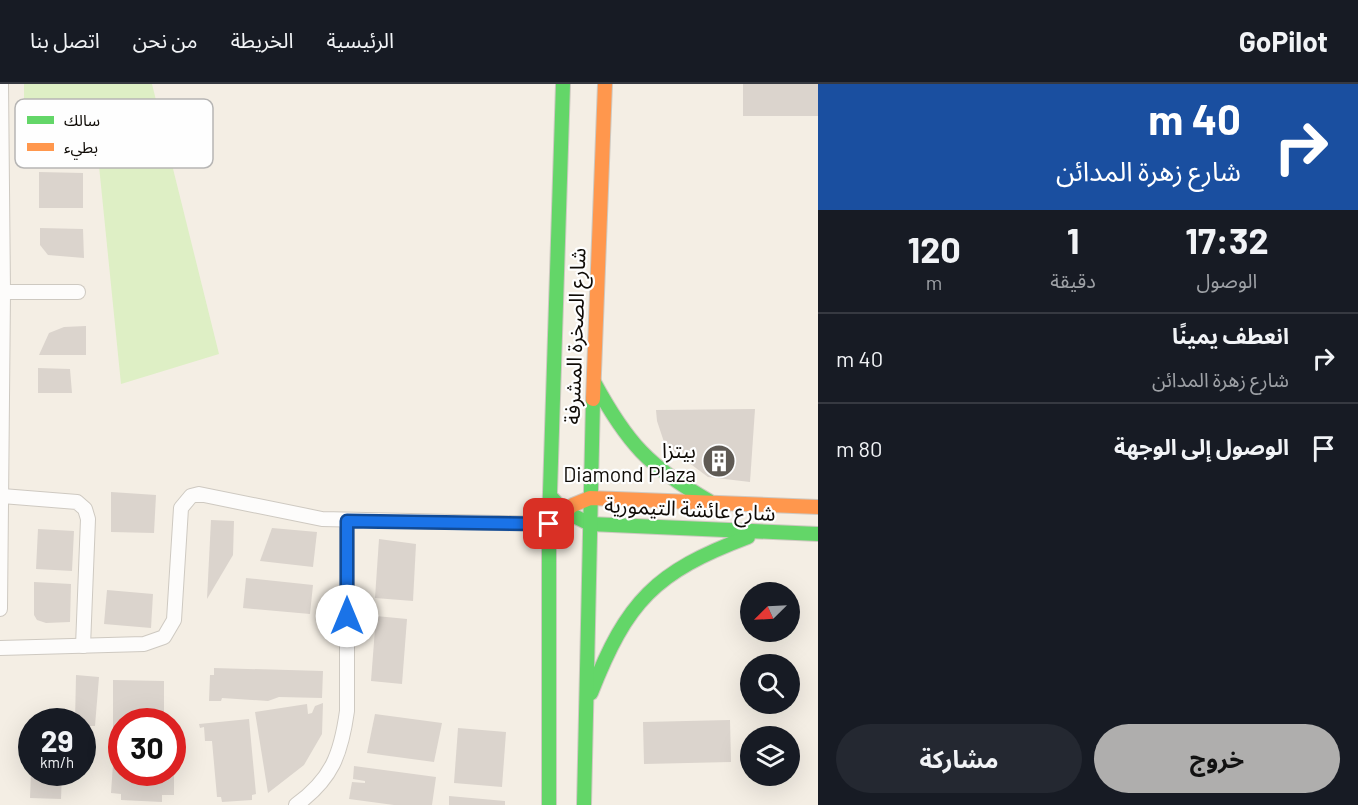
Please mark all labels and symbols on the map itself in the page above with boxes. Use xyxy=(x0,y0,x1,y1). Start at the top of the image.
legend xyxy=(15,99,213,168)
text: سالك xyxy=(64,110,100,129)
text: بطيء xyxy=(64,137,98,160)
street label: شارع الصخرة المشرفة xyxy=(558,247,594,425)
place label: بيتزا Diamond Plaza xyxy=(563,437,696,486)
building icon: بيتزا Diamond Plaza xyxy=(701,443,737,479)
street label: شارع عائشة التيمورية xyxy=(604,491,776,529)
pin xyxy=(523,498,574,549)
north arrow xyxy=(740,582,800,642)
position arrow xyxy=(315,584,379,648)
speed limit sign: 30 xyxy=(108,708,186,786)

